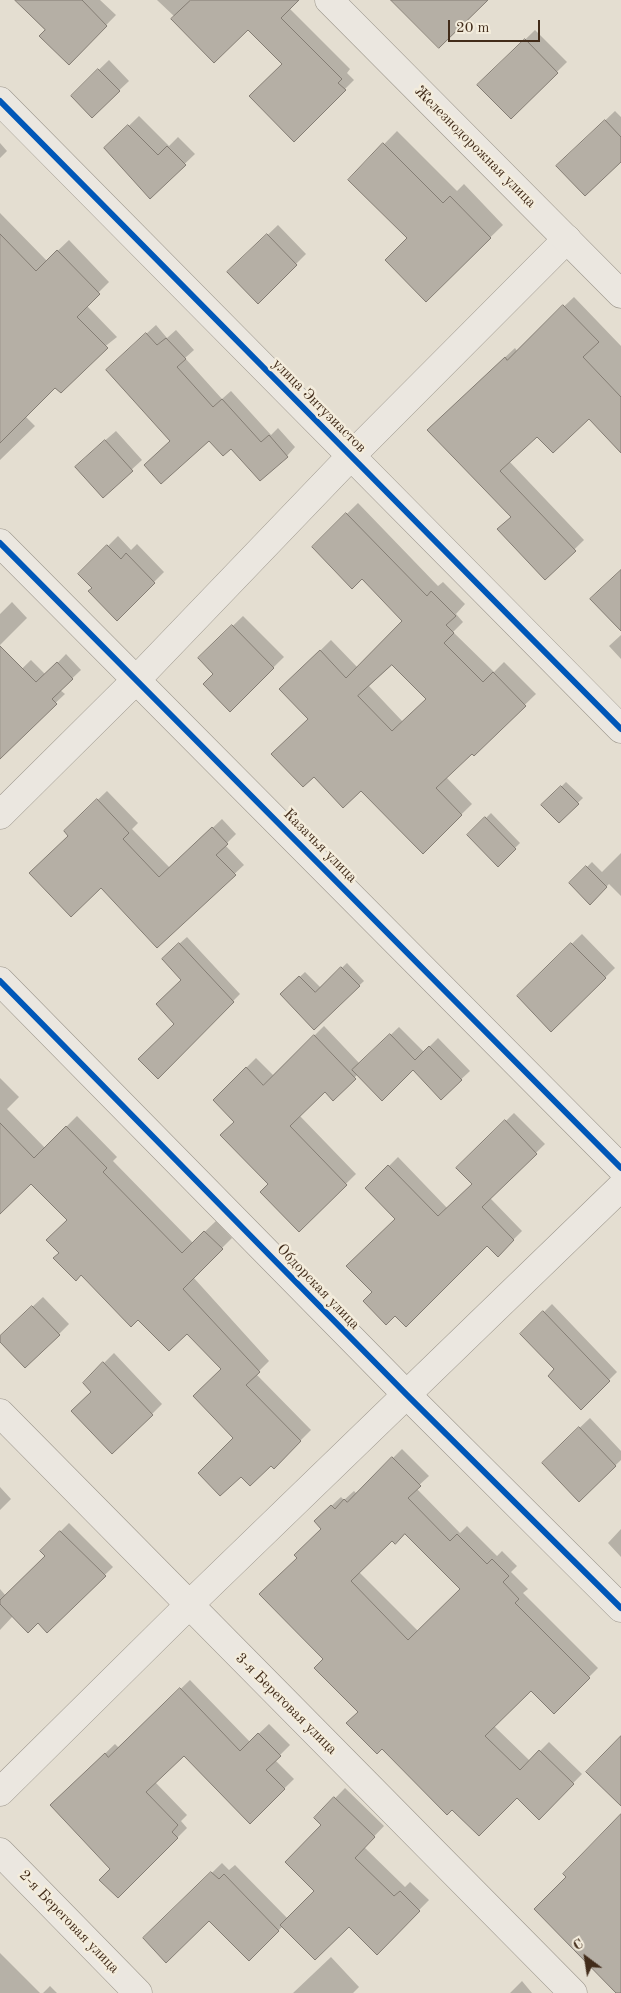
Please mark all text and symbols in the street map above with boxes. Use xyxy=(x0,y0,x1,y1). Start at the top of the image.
scale bar xyxy=(451,10,544,42)
text: 20 m xyxy=(456,21,490,36)
street label: Железнодорожная улица xyxy=(410,82,540,212)
street label: улица Энтузиастов xyxy=(268,355,370,457)
street label: Казачья улица xyxy=(279,805,361,887)
street label: Обдорская улица xyxy=(273,1240,363,1334)
street label: 3-я Береговая улица xyxy=(231,1649,341,1759)
street label: 2-я Береговая улица xyxy=(15,1867,123,1977)
north arrow xyxy=(561,1933,611,1983)
text: С xyxy=(571,1937,586,1954)

